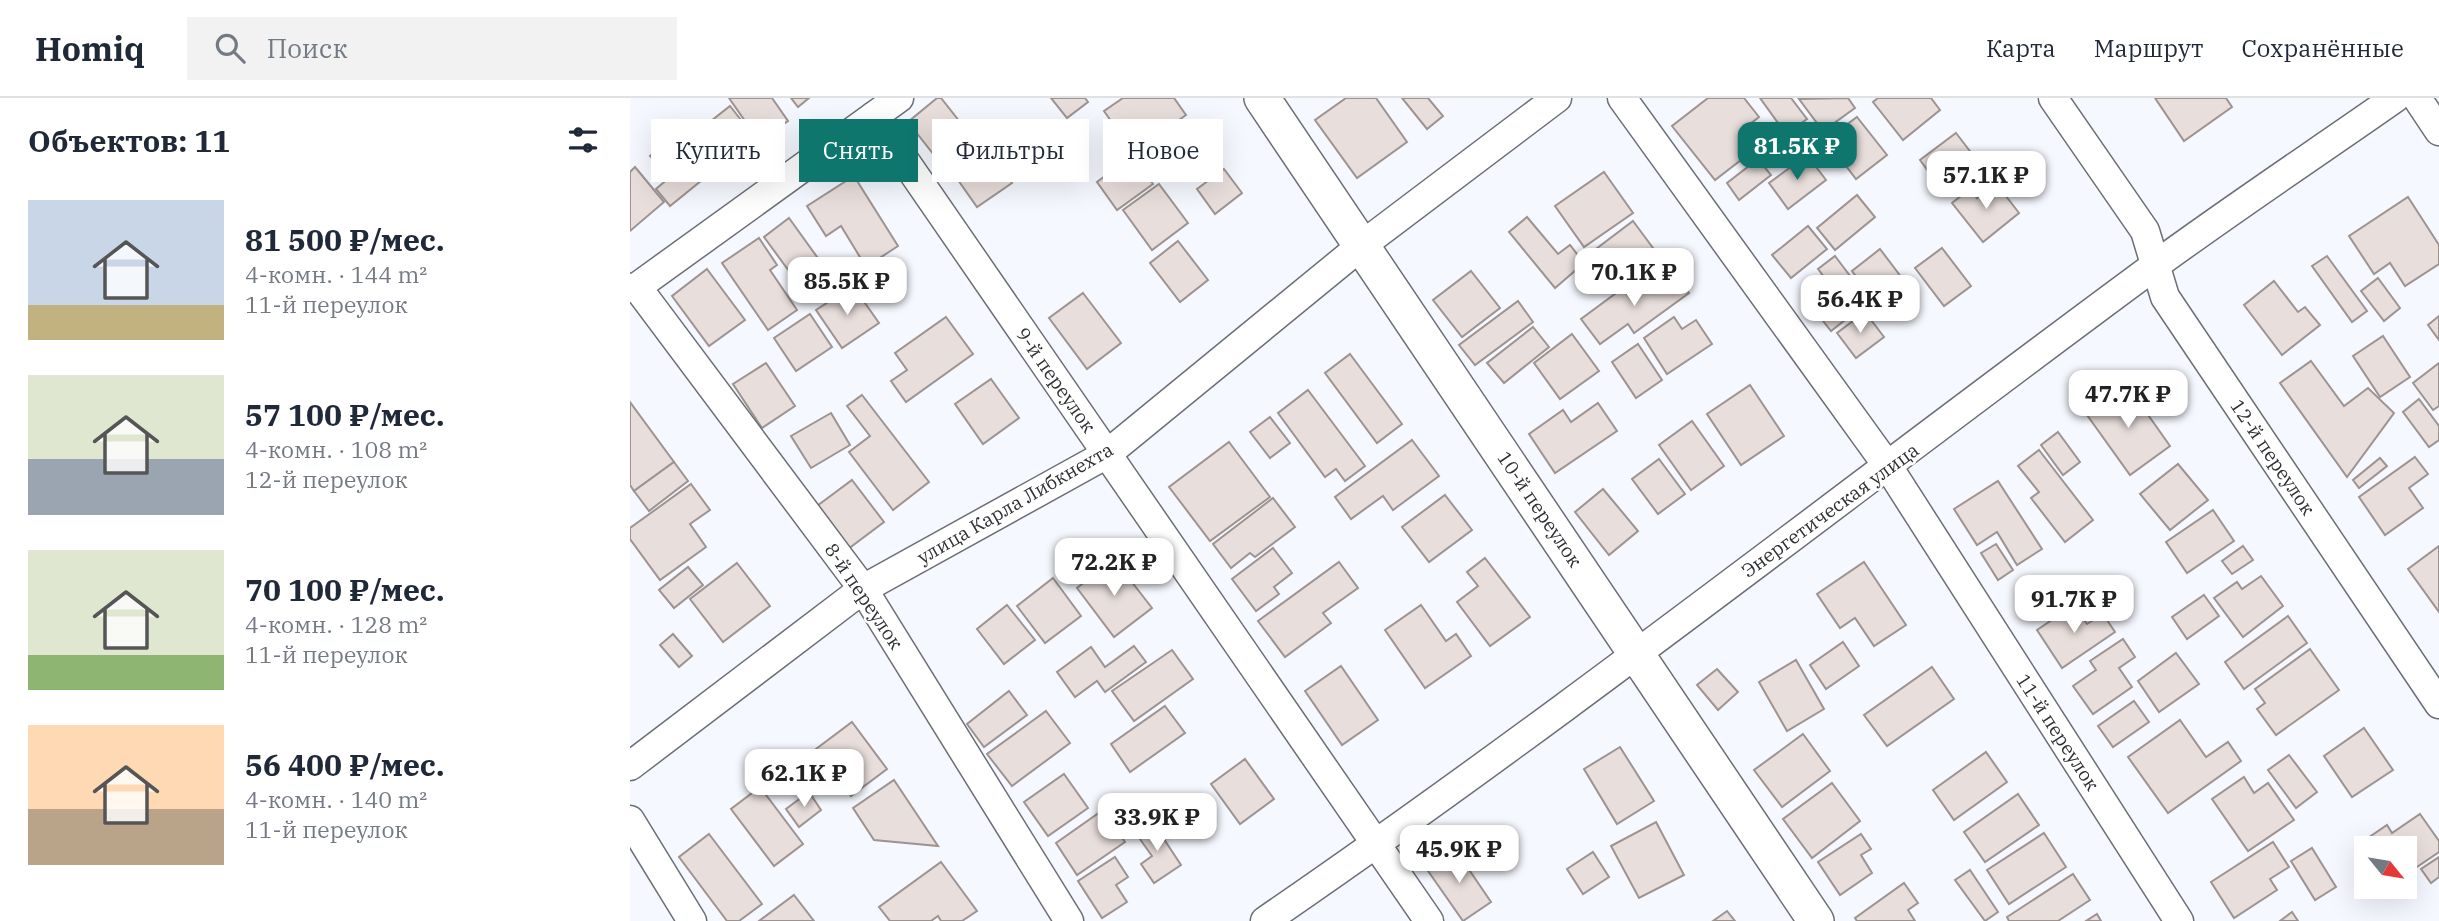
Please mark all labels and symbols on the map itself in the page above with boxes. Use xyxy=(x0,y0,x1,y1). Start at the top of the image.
pin: 81.5K ₽ xyxy=(1732,122,1862,182)
pin: 57.1K ₽ xyxy=(1921,152,2051,211)
pin: 70.1K ₽ xyxy=(1569,248,1699,308)
pin: 85.5K ₽ xyxy=(782,258,912,317)
pin: 56.4K ₽ xyxy=(1795,275,1925,335)
street label: 9-й переулок xyxy=(1011,323,1101,437)
pin: 47.7K ₽ xyxy=(2063,370,2193,430)
street label: 12-й переулок xyxy=(2225,395,2321,519)
street label: улица Карла Либкнехта xyxy=(913,437,1117,569)
street label: Энергетическая улица xyxy=(1737,438,1923,582)
street label: 10-й переулок xyxy=(1492,447,1588,571)
street label: 8-й переулок xyxy=(820,538,908,654)
pin: 72.2K ₽ xyxy=(1049,538,1179,598)
pin: 91.7K ₽ xyxy=(2009,575,2139,635)
street label: 11-й переулок xyxy=(2011,669,2105,795)
pin: 62.1K ₽ xyxy=(739,750,869,809)
pin: 33.9K ₽ xyxy=(1092,794,1222,853)
pin: 45.9K ₽ xyxy=(1394,826,1524,885)
north arrow xyxy=(2354,836,2417,900)

